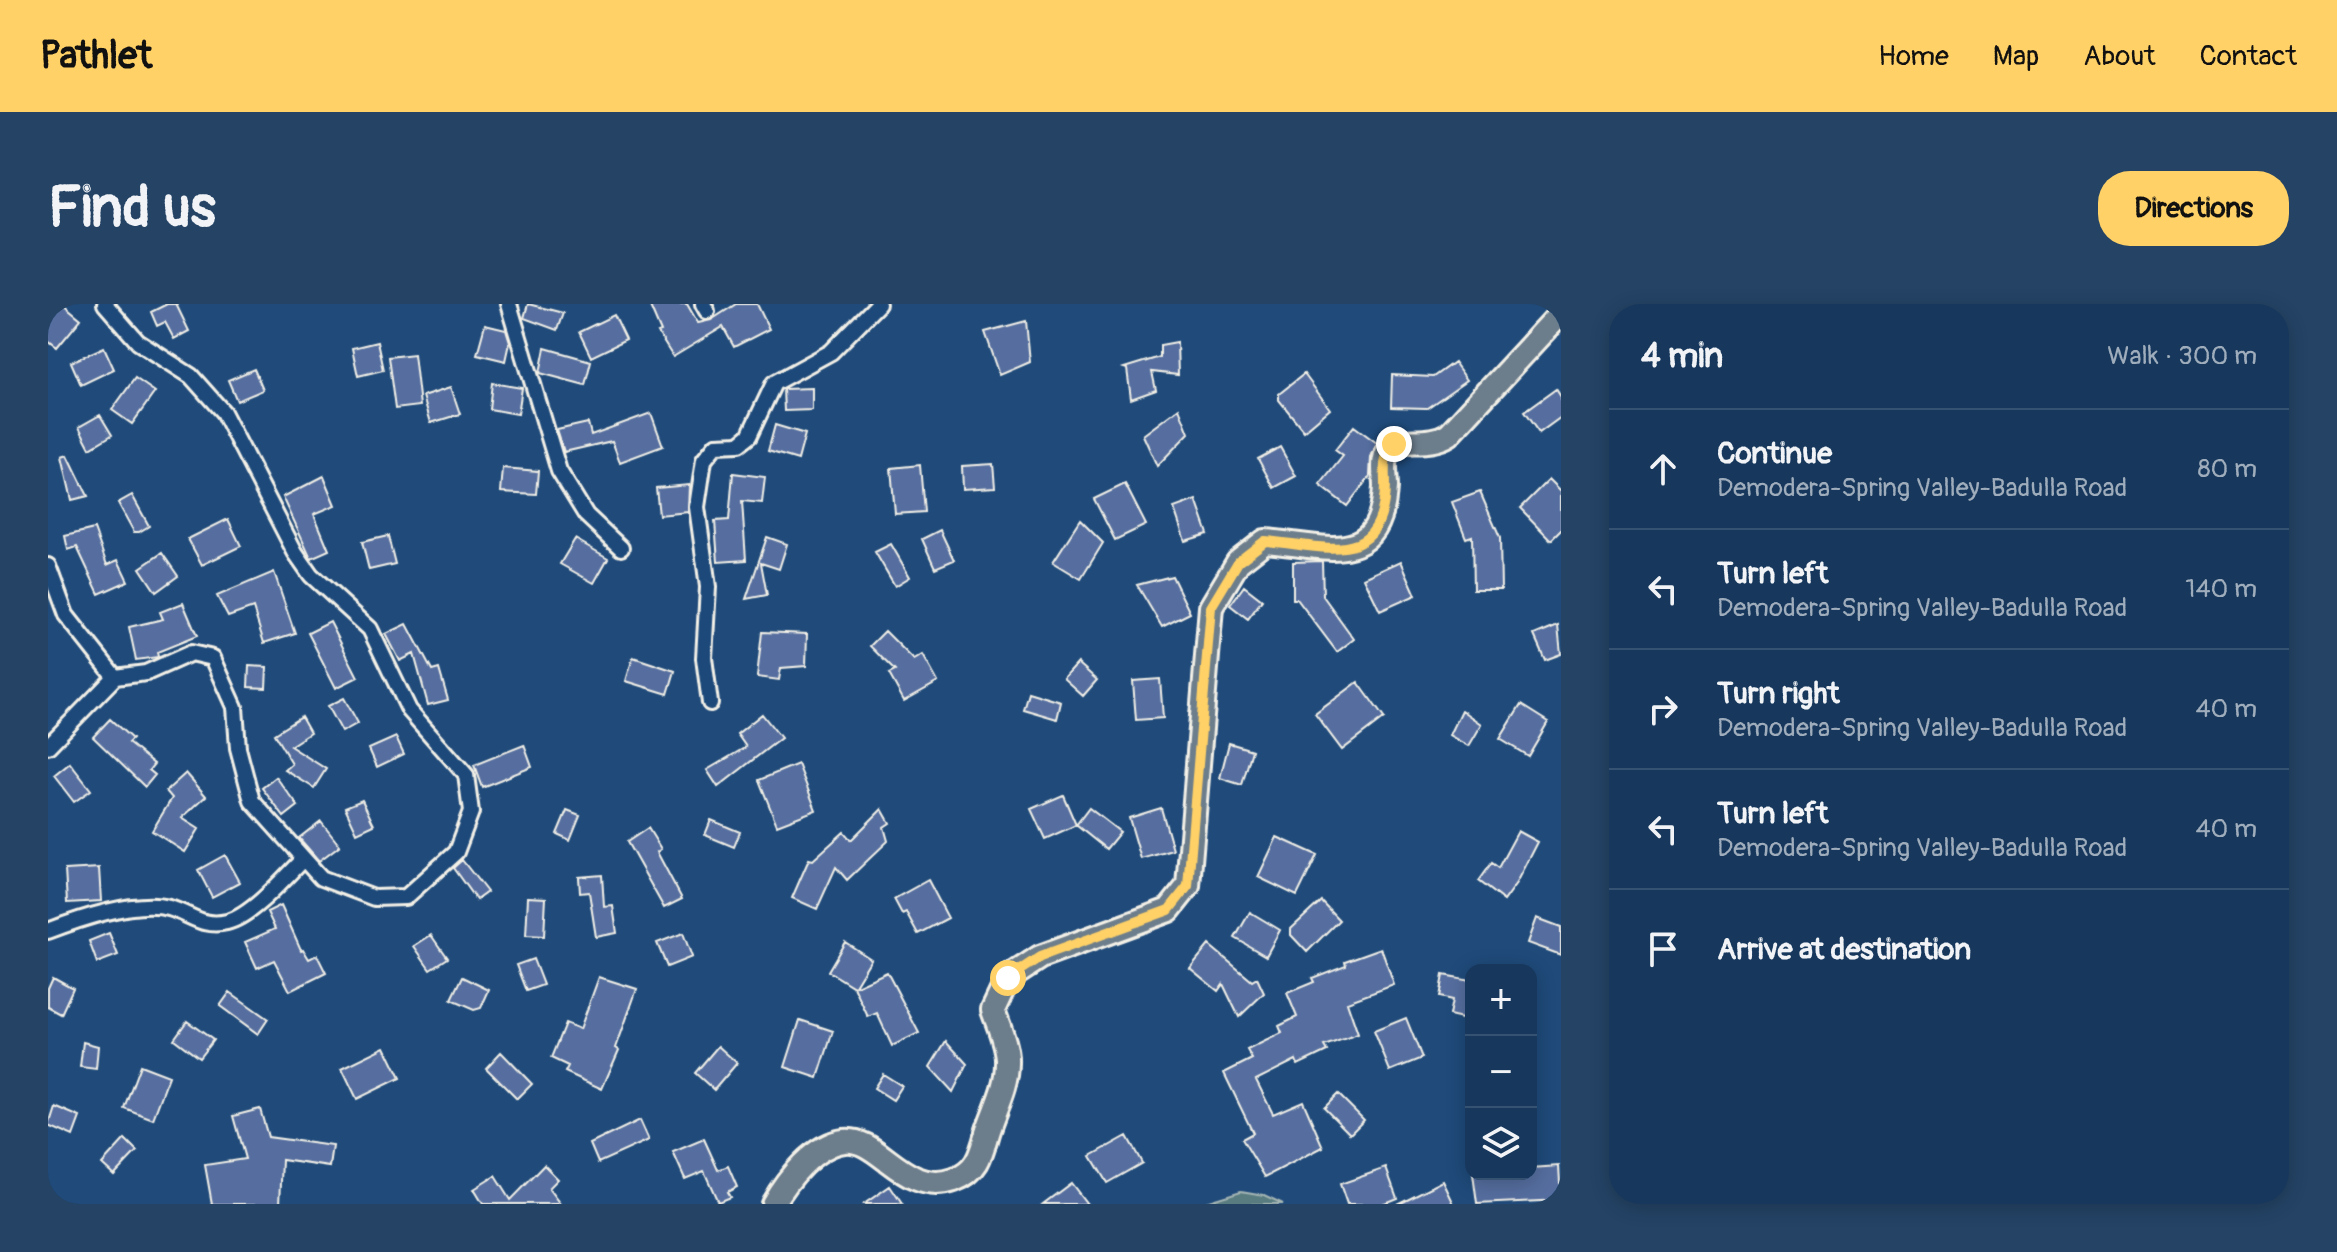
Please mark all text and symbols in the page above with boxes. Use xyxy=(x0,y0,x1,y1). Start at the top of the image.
text: Pathlet xyxy=(40,32,152,80)
text: Home xyxy=(1878,39,1949,74)
text: Map xyxy=(1993,39,2039,74)
text: About xyxy=(2083,39,2156,74)
text: Contact xyxy=(2200,39,2297,74)
button: Directions xyxy=(2098,171,2289,246)
text: Find us xyxy=(48,174,216,243)
text: 4 min xyxy=(1641,335,1723,378)
text: Walk · 300 m xyxy=(2107,340,2257,372)
route end xyxy=(1376,426,1412,462)
text: Continue xyxy=(1717,435,1832,472)
icon: ahead xyxy=(1641,447,1685,491)
text: 80 m xyxy=(2197,453,2257,485)
text: Demodera-Spring Valley-Badulla Road xyxy=(1717,472,2127,504)
text: Turn left xyxy=(1717,555,1828,592)
icon: left xyxy=(1641,567,1685,611)
text: 140 m xyxy=(2185,573,2257,605)
text: Demodera-Spring Valley-Badulla Road xyxy=(1717,592,2127,624)
text: Turn right xyxy=(1717,675,1840,712)
icon: right xyxy=(1641,687,1685,731)
text: 40 m xyxy=(2195,693,2257,725)
text: Demodera-Spring Valley-Badulla Road xyxy=(1717,712,2127,744)
text: Turn left xyxy=(1717,795,1828,832)
icon: left xyxy=(1641,807,1685,851)
text: 40 m xyxy=(2195,813,2257,845)
text: Demodera-Spring Valley-Badulla Road xyxy=(1717,832,2127,864)
icon: arrive xyxy=(1641,927,1685,971)
text: Arrive at destination xyxy=(1717,931,1971,968)
route start xyxy=(990,960,1026,996)
map controls xyxy=(1465,964,1537,1180)
button: + xyxy=(1465,964,1537,1036)
button: − xyxy=(1465,1036,1537,1108)
button: layers xyxy=(1465,1108,1537,1180)

